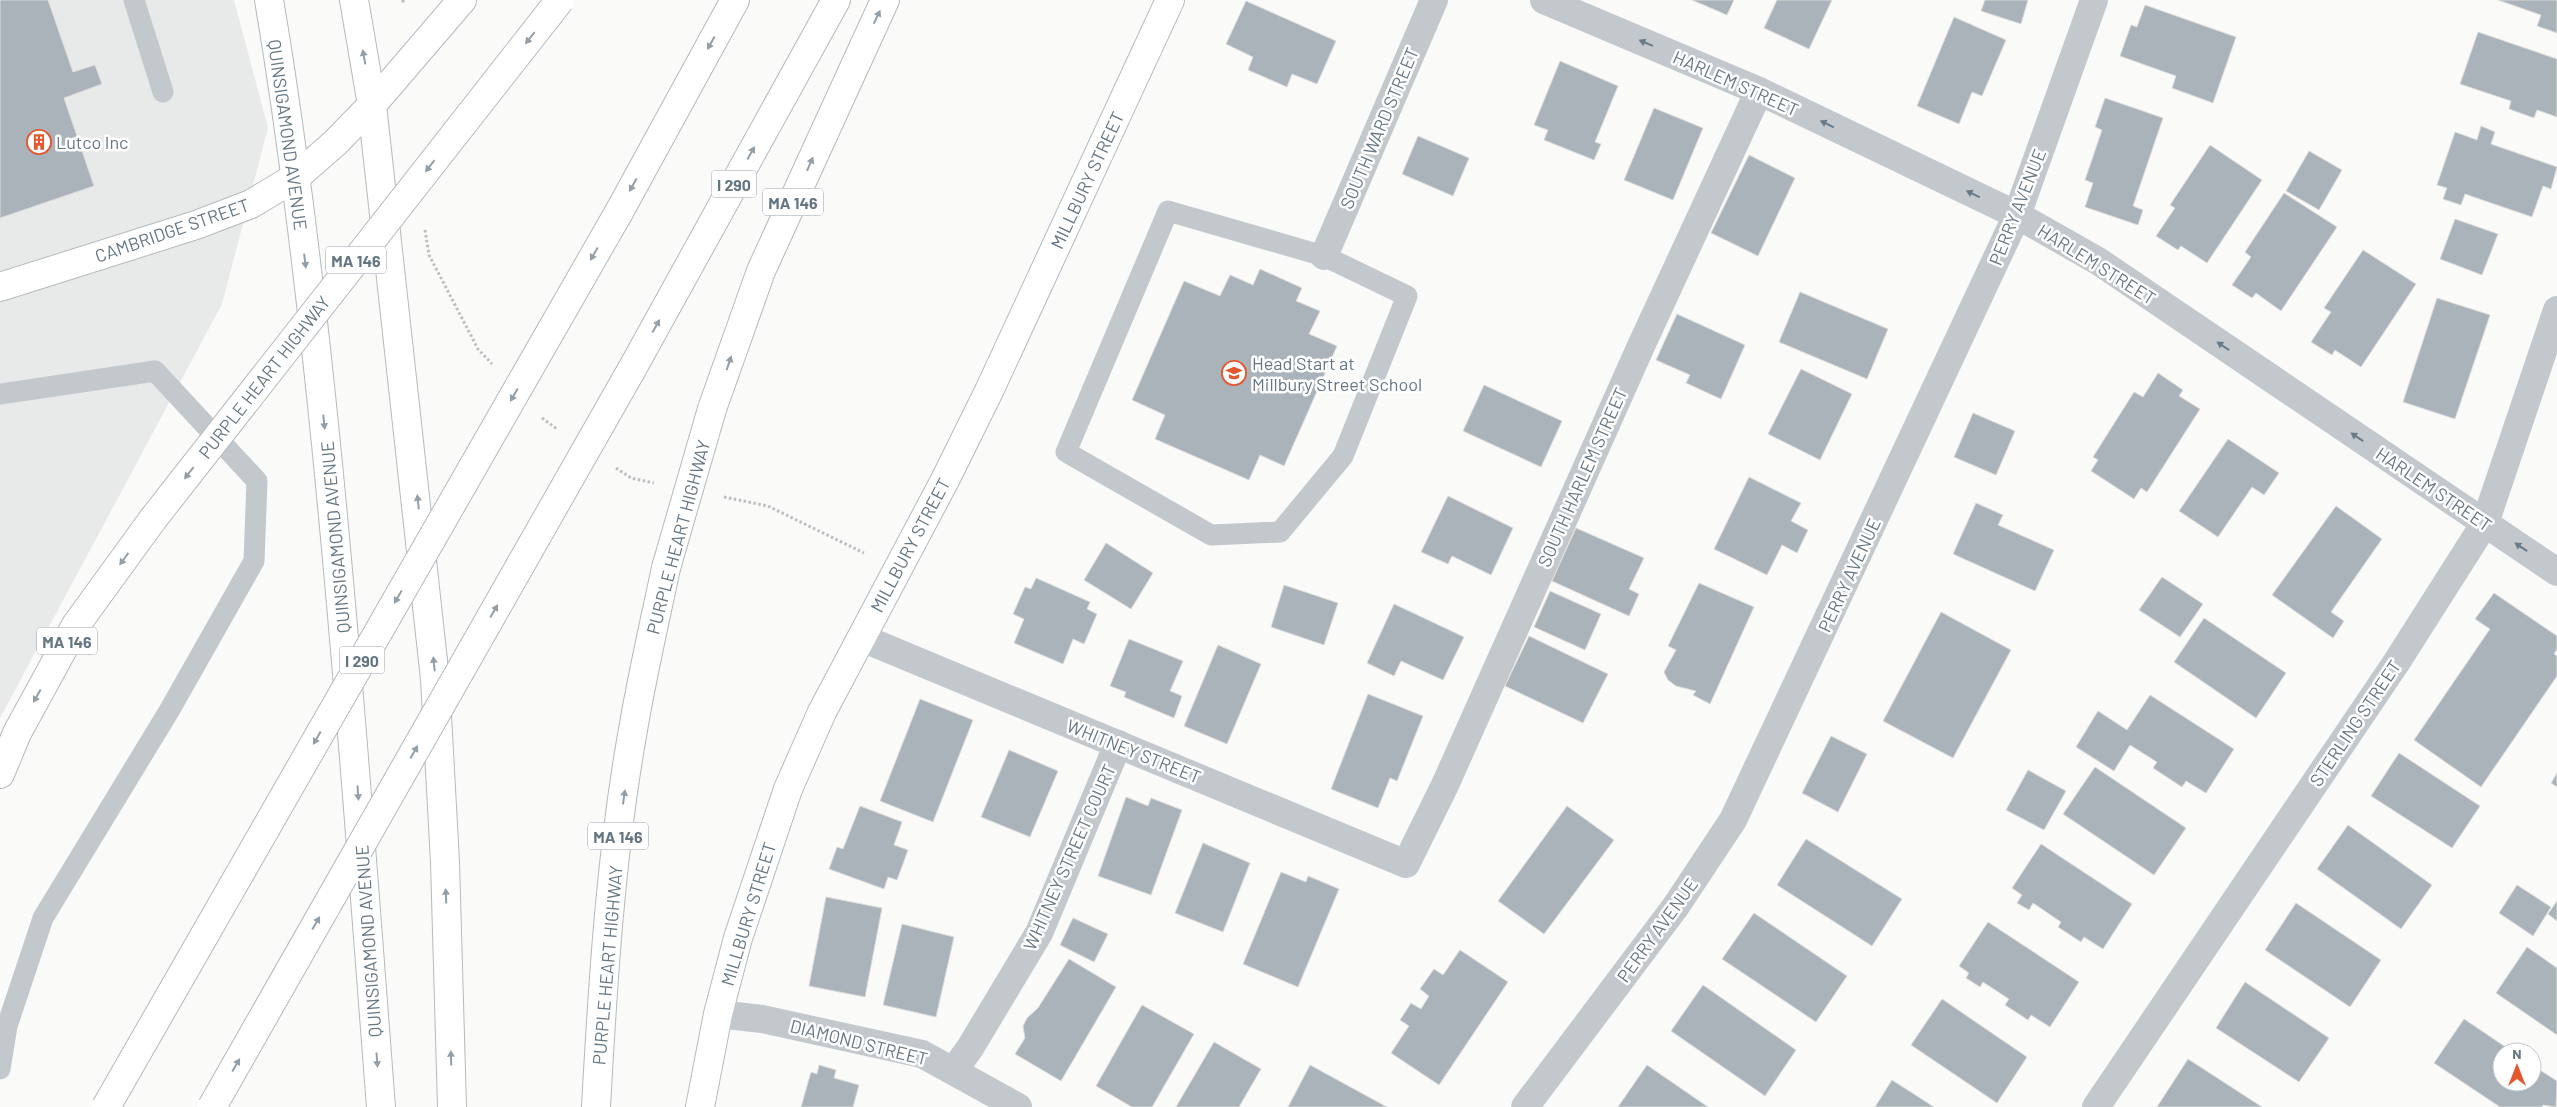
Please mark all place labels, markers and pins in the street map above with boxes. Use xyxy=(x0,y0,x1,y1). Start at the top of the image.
building icon: Lutco Inc xyxy=(26,129,52,155)
place label: Lutco Inc xyxy=(56,131,128,153)
place label: Head Start at Millbury Street School xyxy=(1252,352,1422,395)
school or university icon: Head Start at Millbury Street School xyxy=(1221,360,1247,386)

